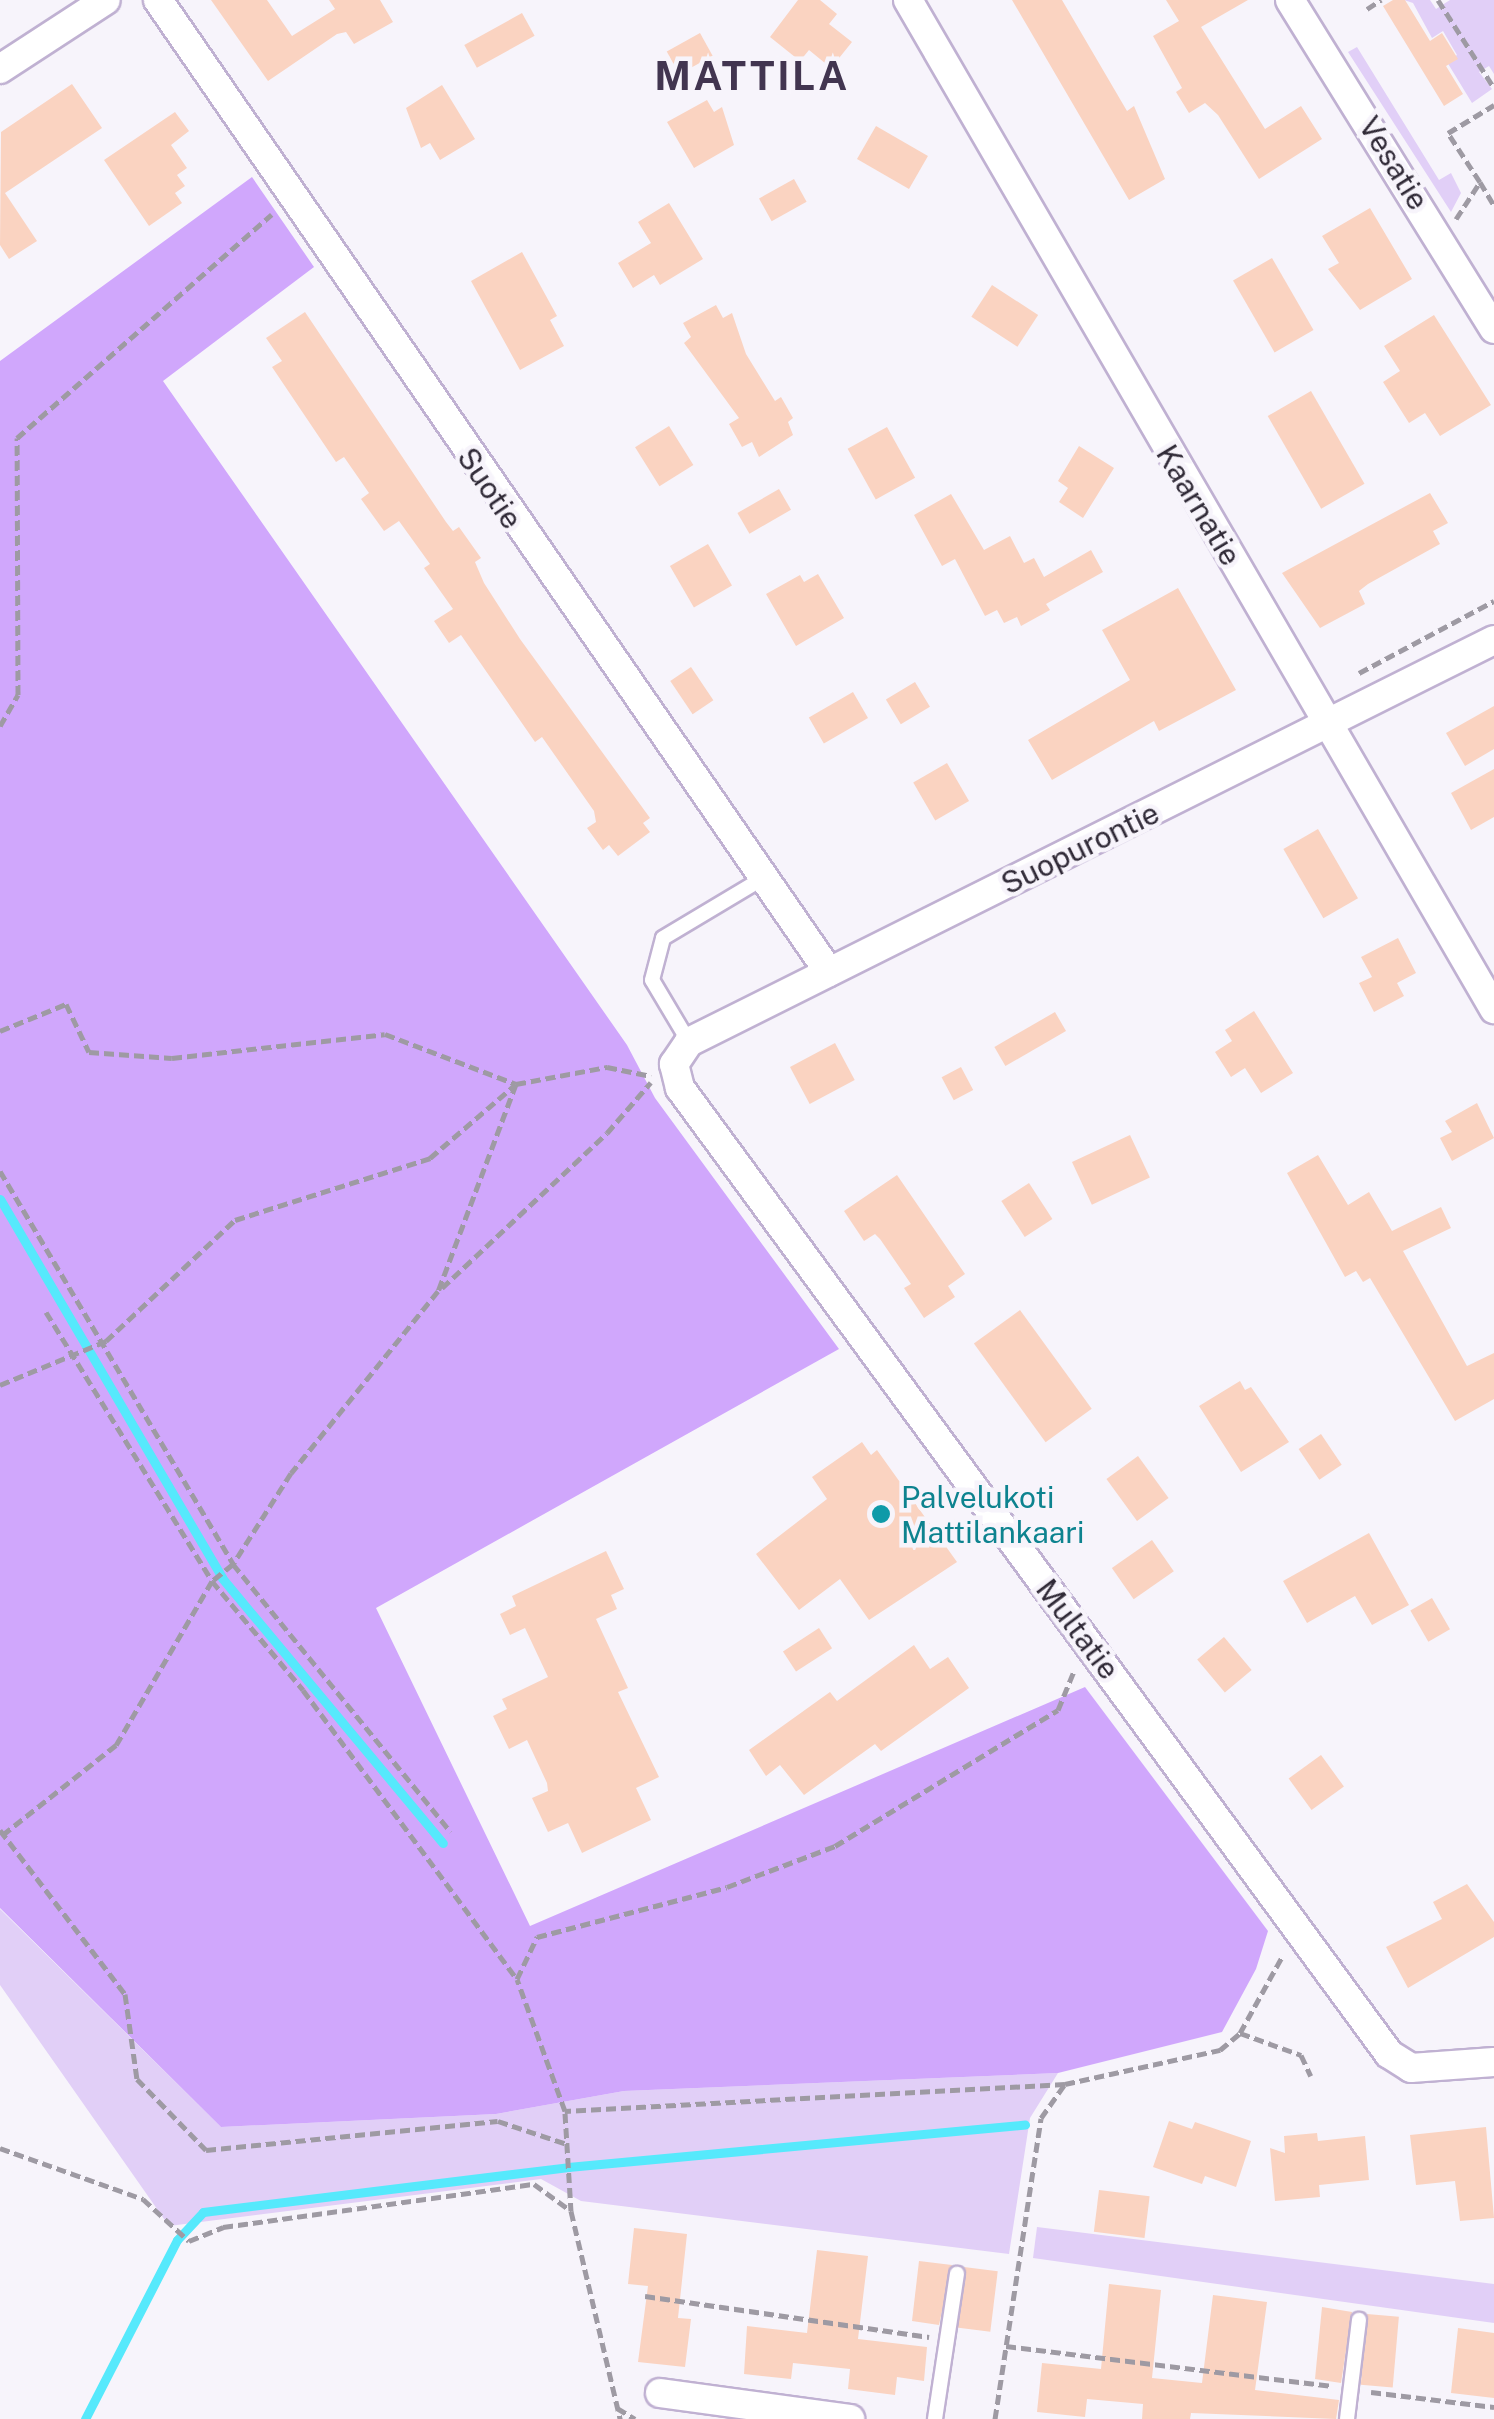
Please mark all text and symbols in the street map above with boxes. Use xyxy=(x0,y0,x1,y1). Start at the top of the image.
district label: MATTILA xyxy=(654,52,850,100)
street label: Vesatie xyxy=(1351,110,1437,216)
street label: Kaarnatie xyxy=(1149,438,1249,572)
street label: Suotie xyxy=(450,441,530,535)
street label: Suopurontie xyxy=(995,794,1165,902)
place label: Palvelukoti Mattilankaari xyxy=(901,1479,1084,1550)
marker: Palvelukoti Mattilankaari xyxy=(870,1503,892,1525)
street label: Multatie xyxy=(1029,1572,1127,1686)

